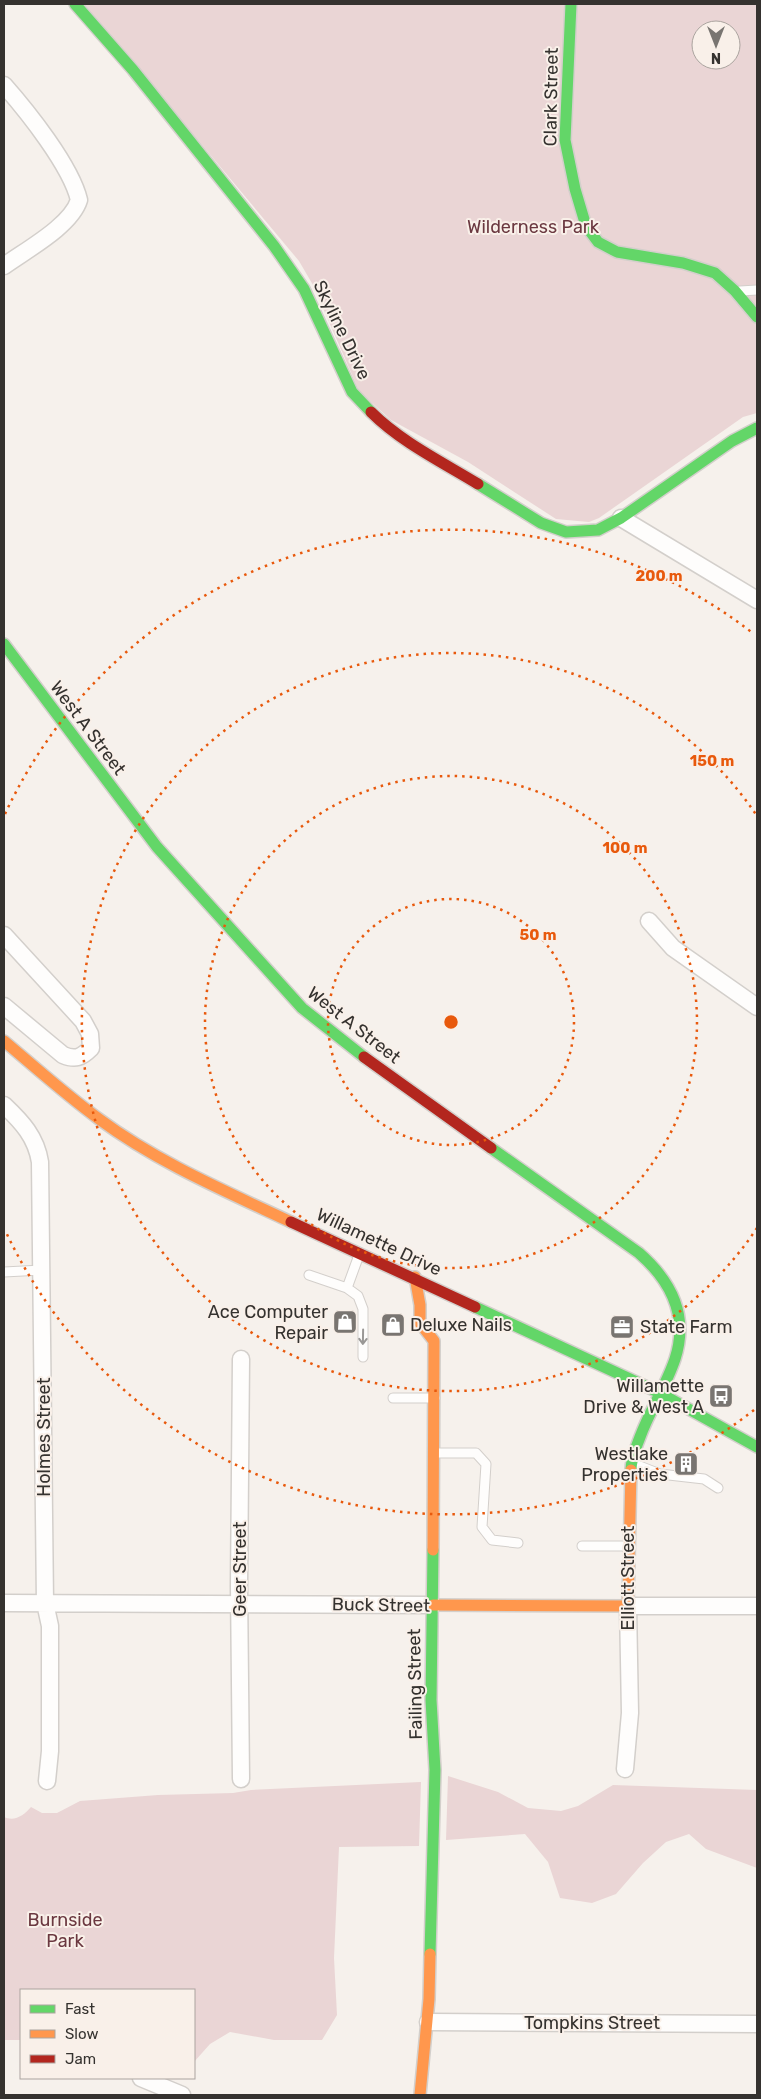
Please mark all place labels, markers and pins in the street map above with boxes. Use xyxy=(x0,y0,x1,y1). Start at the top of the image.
centre of rings xyxy=(442,1013,460,1031)
place label: Ace Computer Repair xyxy=(208,1301,328,1344)
shop icon: Ace Computer Repair xyxy=(332,1309,358,1335)
shop icon: Deluxe Nails xyxy=(380,1312,406,1338)
place label: Deluxe Nails xyxy=(410,1314,512,1336)
office icon: State Farm xyxy=(609,1314,635,1340)
place label: State Farm xyxy=(640,1316,732,1338)
place label: Willamette Drive & West A xyxy=(583,1375,704,1418)
bus stop icon: Willamette Drive & West A xyxy=(708,1383,734,1409)
place label: Westlake Properties xyxy=(581,1443,668,1486)
building icon: Westlake Properties xyxy=(673,1451,699,1477)

